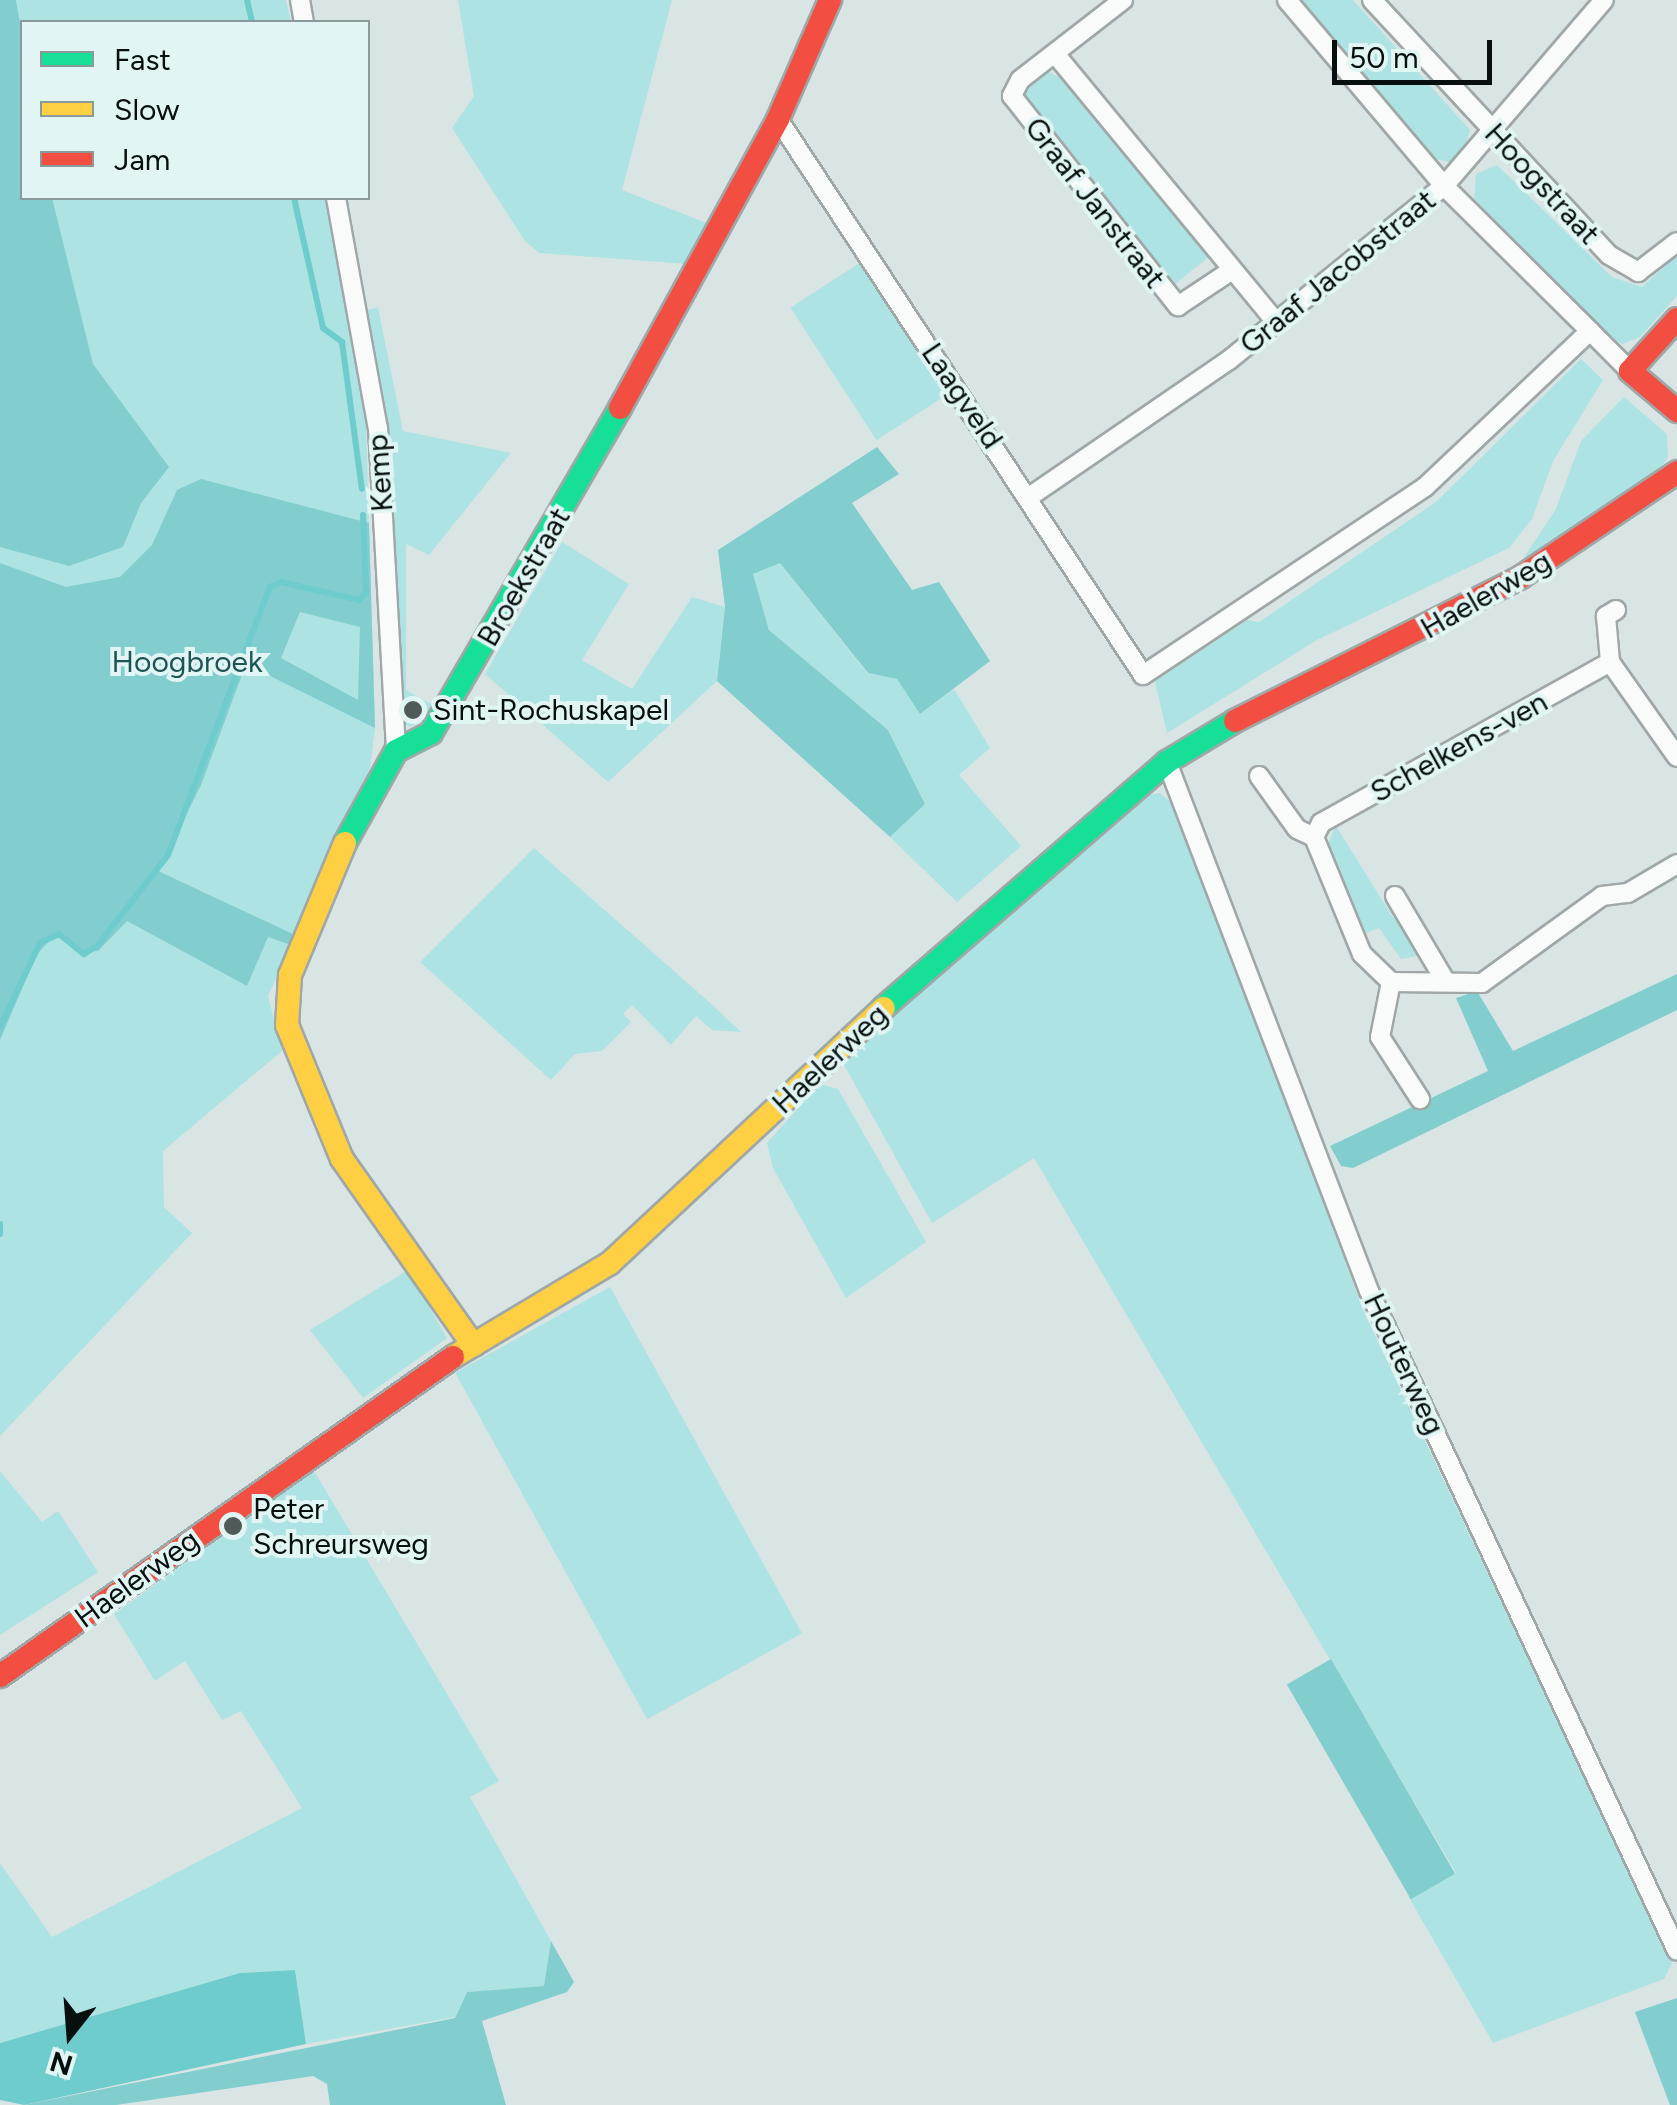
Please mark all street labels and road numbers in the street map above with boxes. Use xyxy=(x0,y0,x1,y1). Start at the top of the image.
street label: Graaf Janstraat xyxy=(1017,110,1173,296)
street label: Hoogstraat xyxy=(1477,116,1607,252)
street label: Graaf Jacobstraat xyxy=(1233,182,1443,362)
street label: Laagveld xyxy=(914,336,1010,456)
street label: Kemp xyxy=(359,433,401,513)
street label: Broekstraat xyxy=(470,501,578,653)
street label: Haelerweg xyxy=(1414,543,1558,647)
street label: Schelkens-ven xyxy=(1364,684,1554,810)
street label: Haelerweg xyxy=(765,997,895,1121)
street label: Houterweg xyxy=(1356,1288,1452,1440)
street label: Haelerweg xyxy=(68,1522,206,1636)

